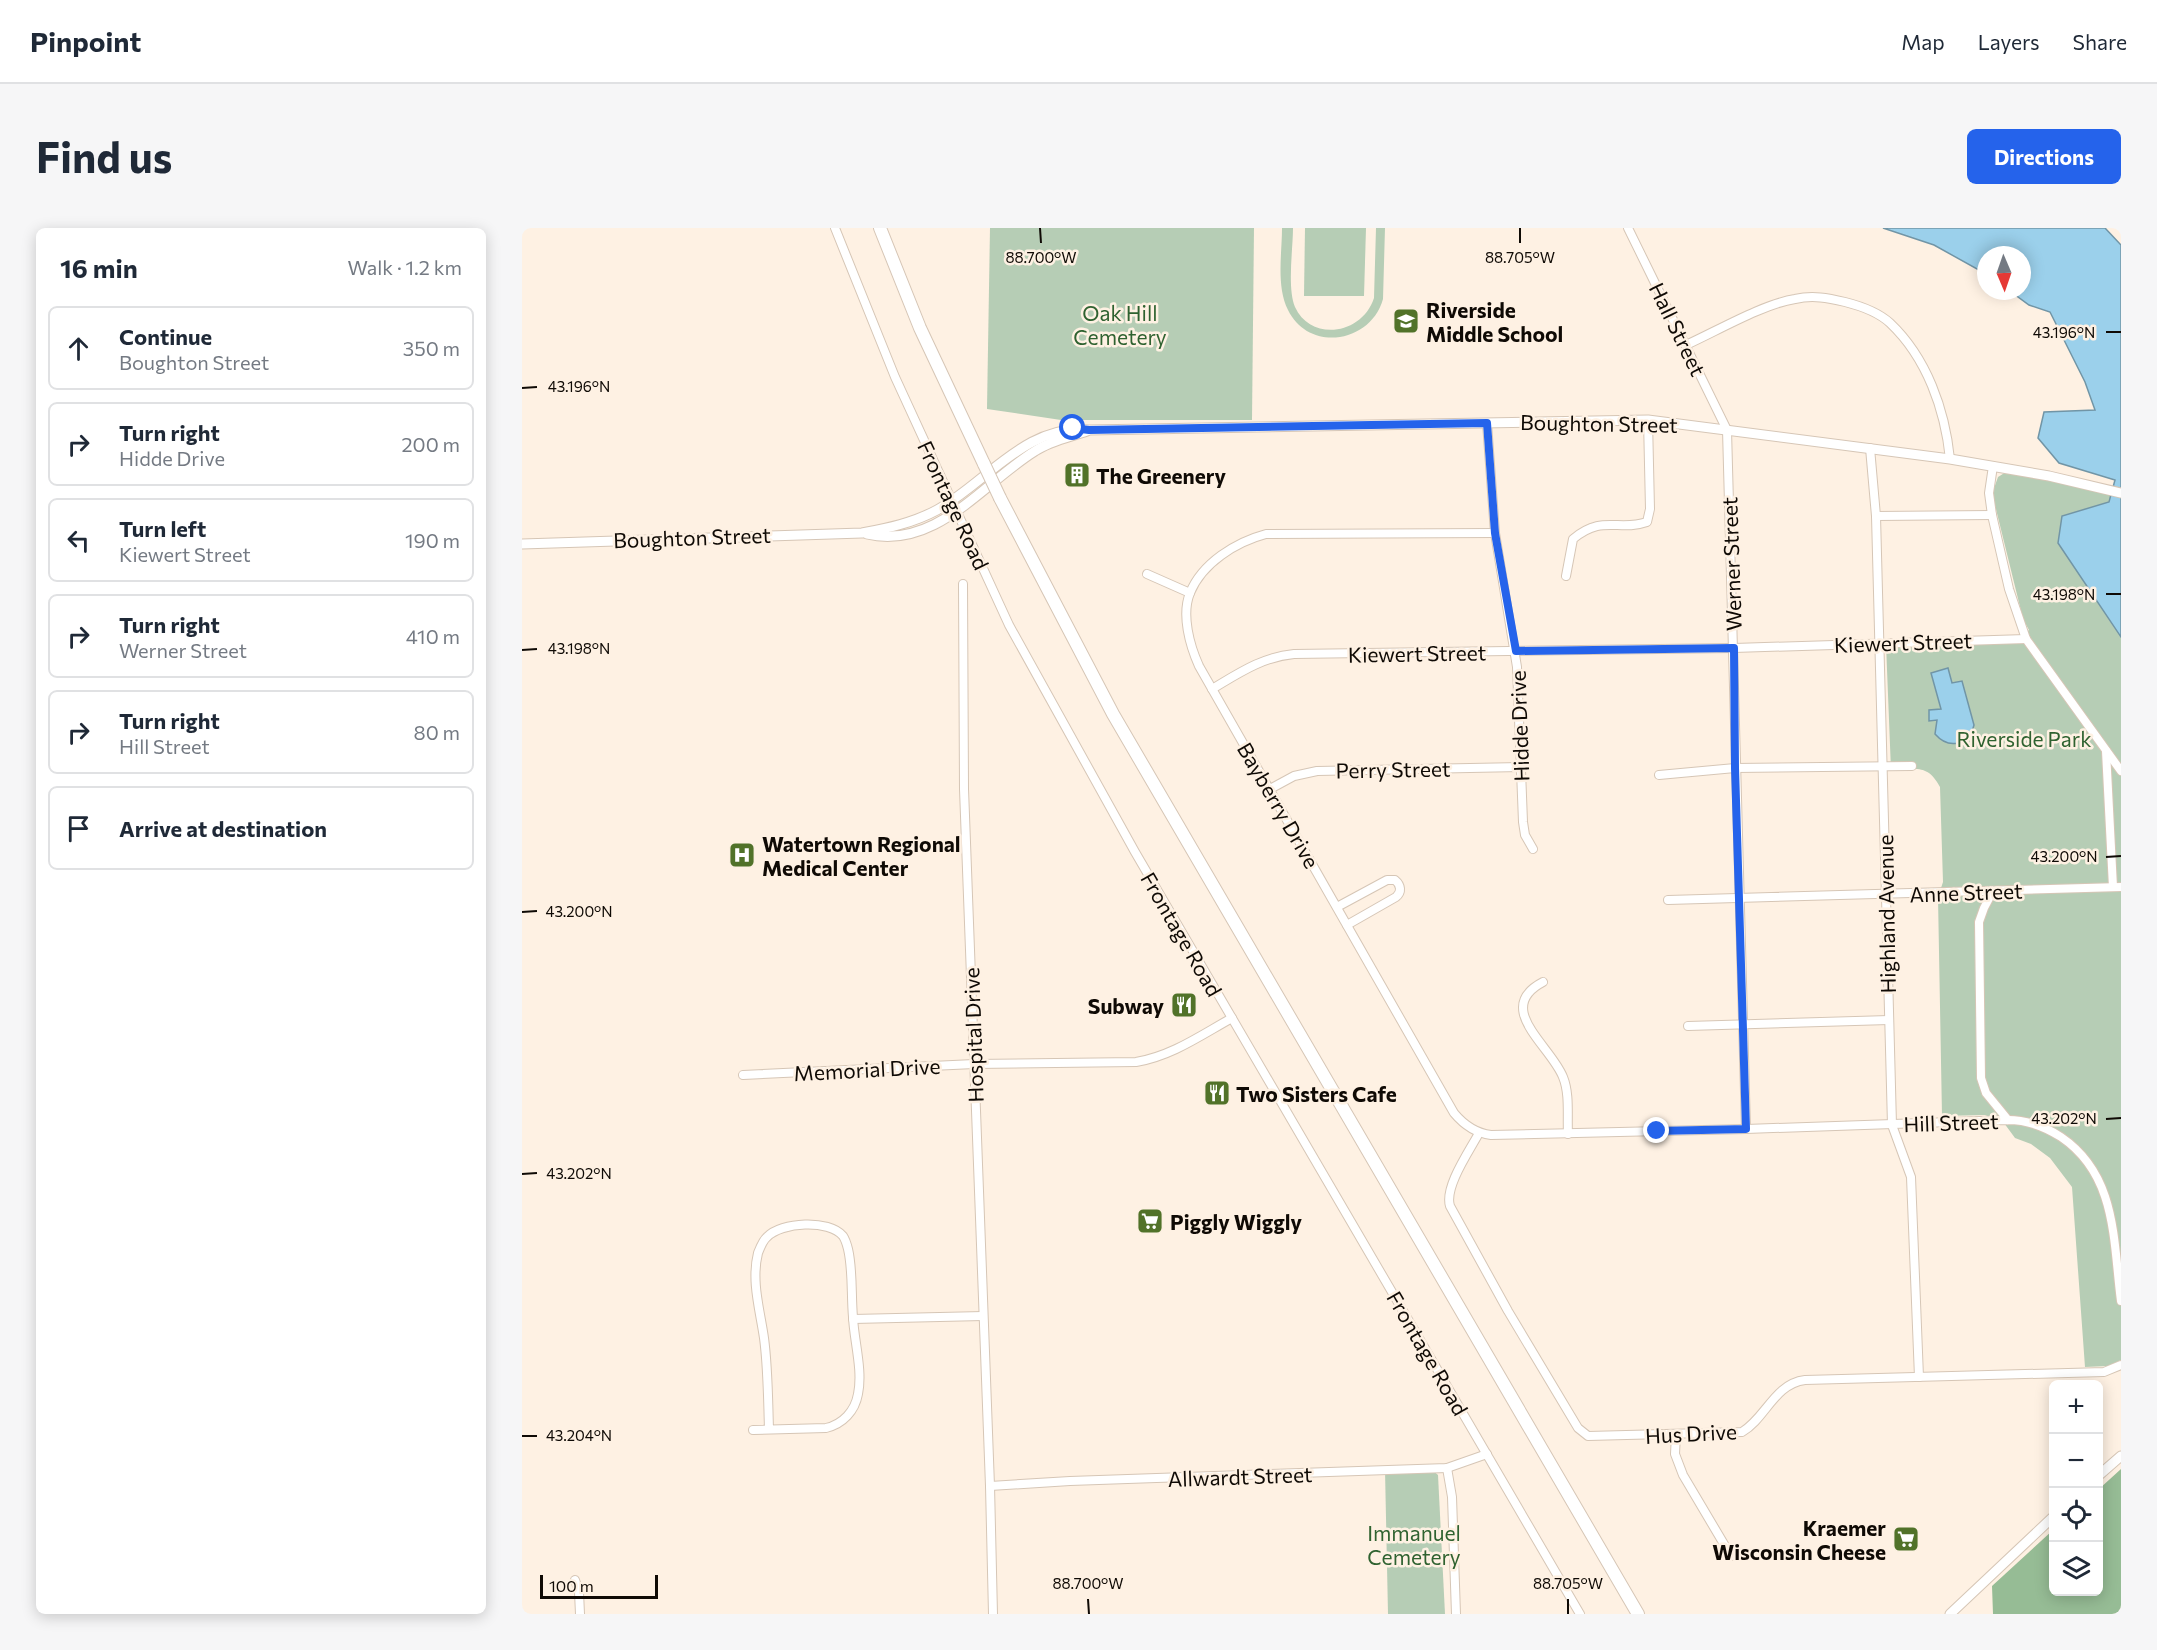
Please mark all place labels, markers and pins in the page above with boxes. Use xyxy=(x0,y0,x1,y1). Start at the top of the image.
place label: Riverside Middle School xyxy=(1426,297,1563,346)
school or university icon: Riverside Middle School xyxy=(1391,306,1421,336)
building icon: The Greenery xyxy=(1062,460,1092,490)
place label: The Greenery xyxy=(1096,463,1226,488)
place label: Watertown Regional Medical Center xyxy=(762,831,961,880)
hospital icon: Watertown Regional Medical Center xyxy=(727,840,757,870)
restaurant icon: Subway xyxy=(1169,990,1199,1020)
place label: Subway xyxy=(1088,993,1164,1018)
restaurant icon: Two Sisters Cafe xyxy=(1202,1078,1232,1108)
place label: Two Sisters Cafe xyxy=(1236,1081,1397,1106)
supermarket icon: Piggly Wiggly xyxy=(1135,1206,1165,1236)
place label: Piggly Wiggly xyxy=(1170,1209,1302,1234)
place label: Kraemer Wisconsin Cheese xyxy=(1712,1515,1886,1564)
supermarket icon: Kraemer Wisconsin Cheese xyxy=(1891,1524,1921,1554)

